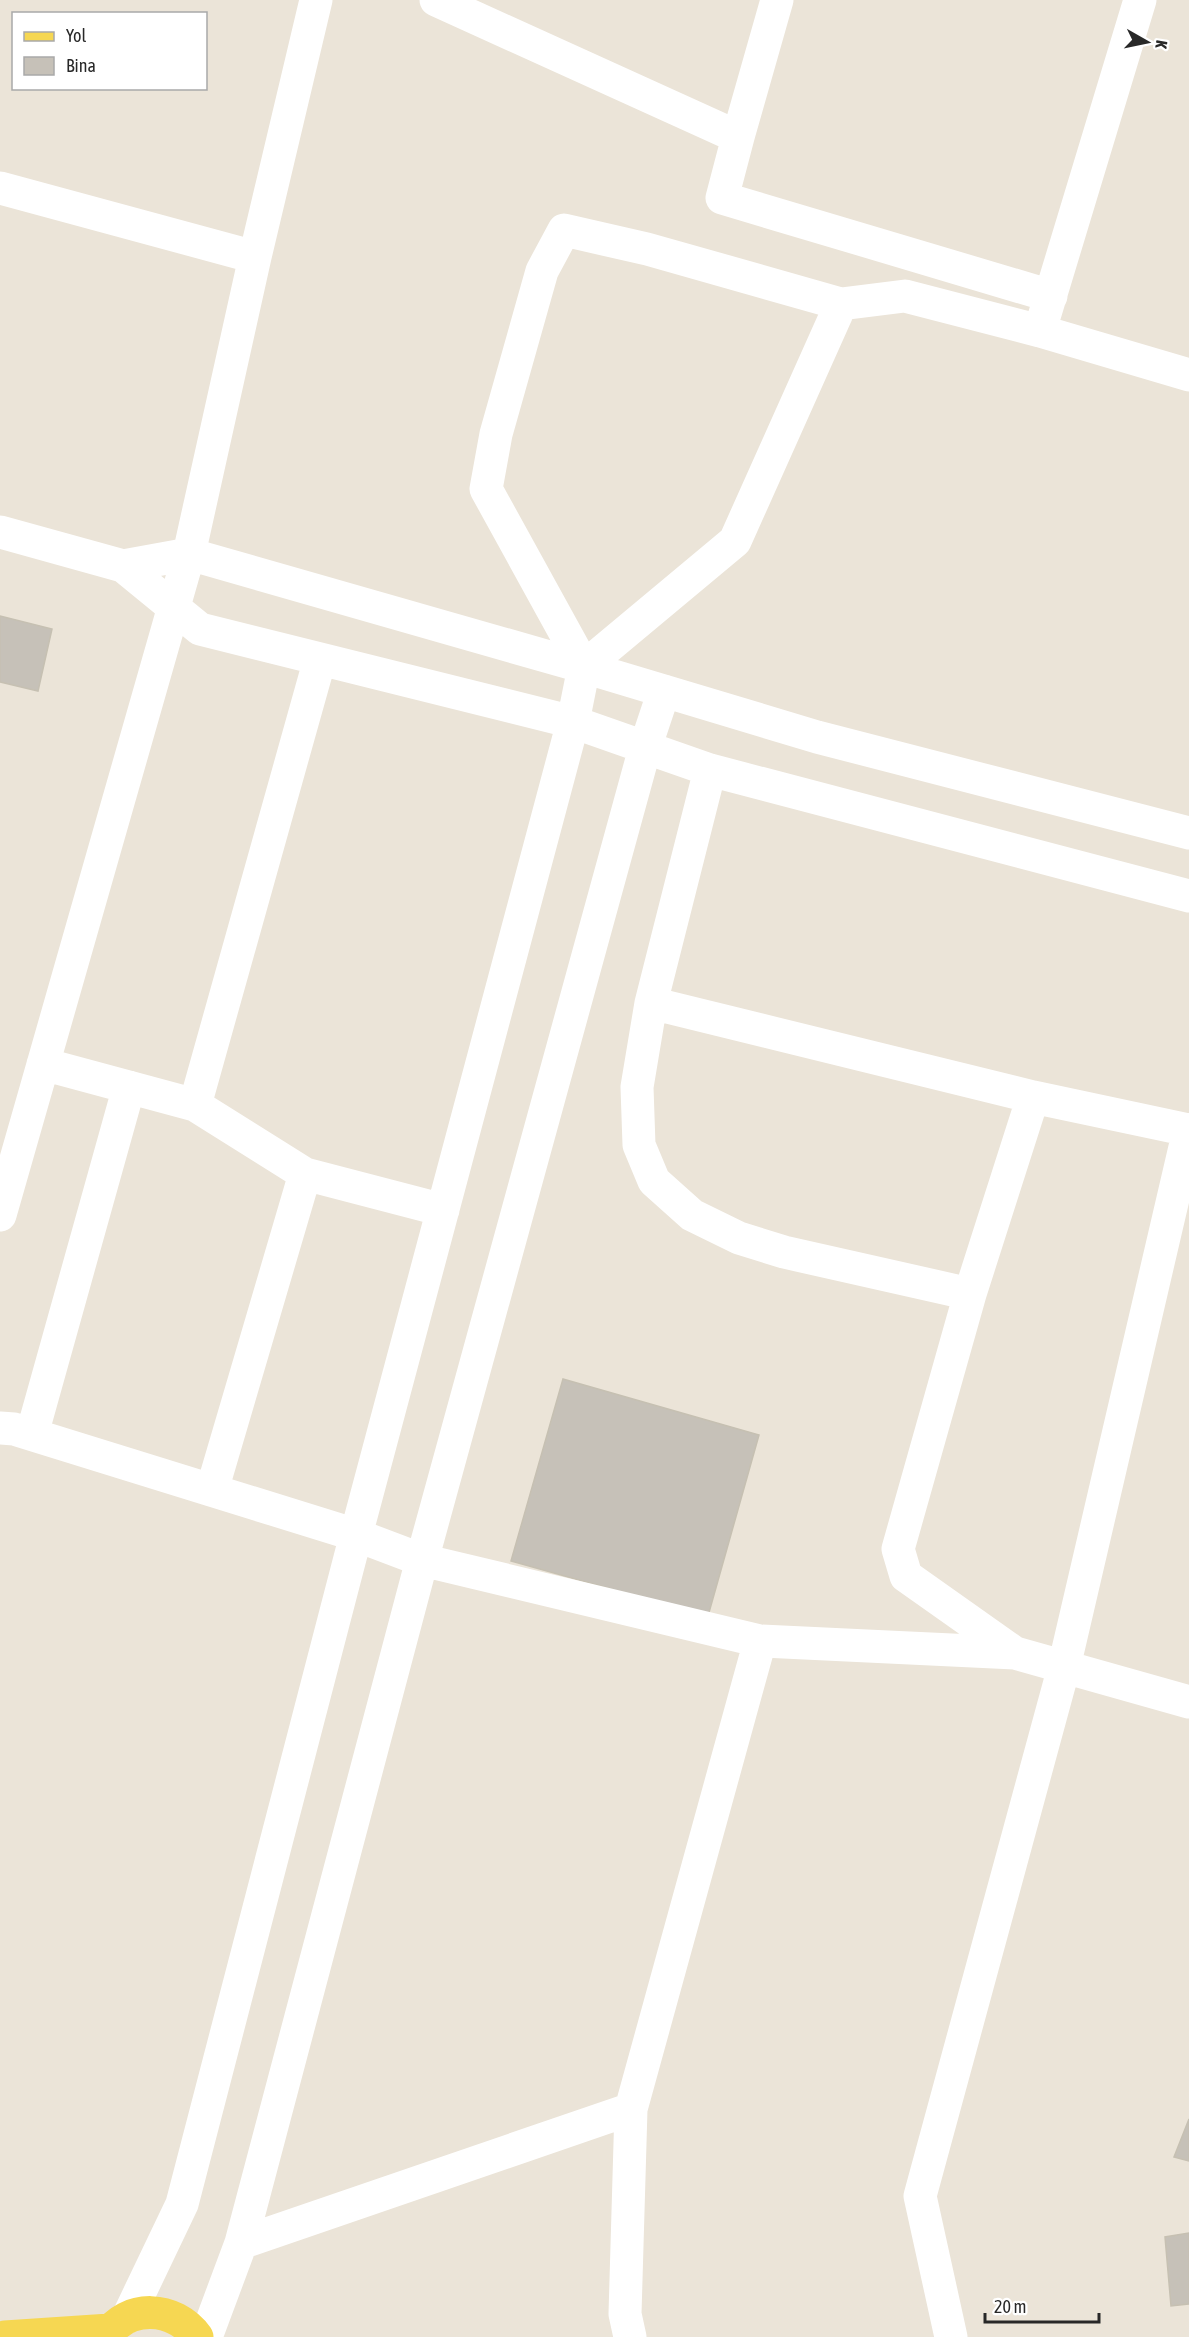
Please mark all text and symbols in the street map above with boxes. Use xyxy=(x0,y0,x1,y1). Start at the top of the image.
legend xyxy=(12,12,207,90)
north arrow xyxy=(1117,12,1177,72)
text: Yol xyxy=(66,25,86,46)
text: K xyxy=(1152,39,1171,50)
text: Bina xyxy=(66,55,96,76)
scale bar xyxy=(985,2286,1099,2324)
text: 20 m xyxy=(994,2296,1026,2317)

